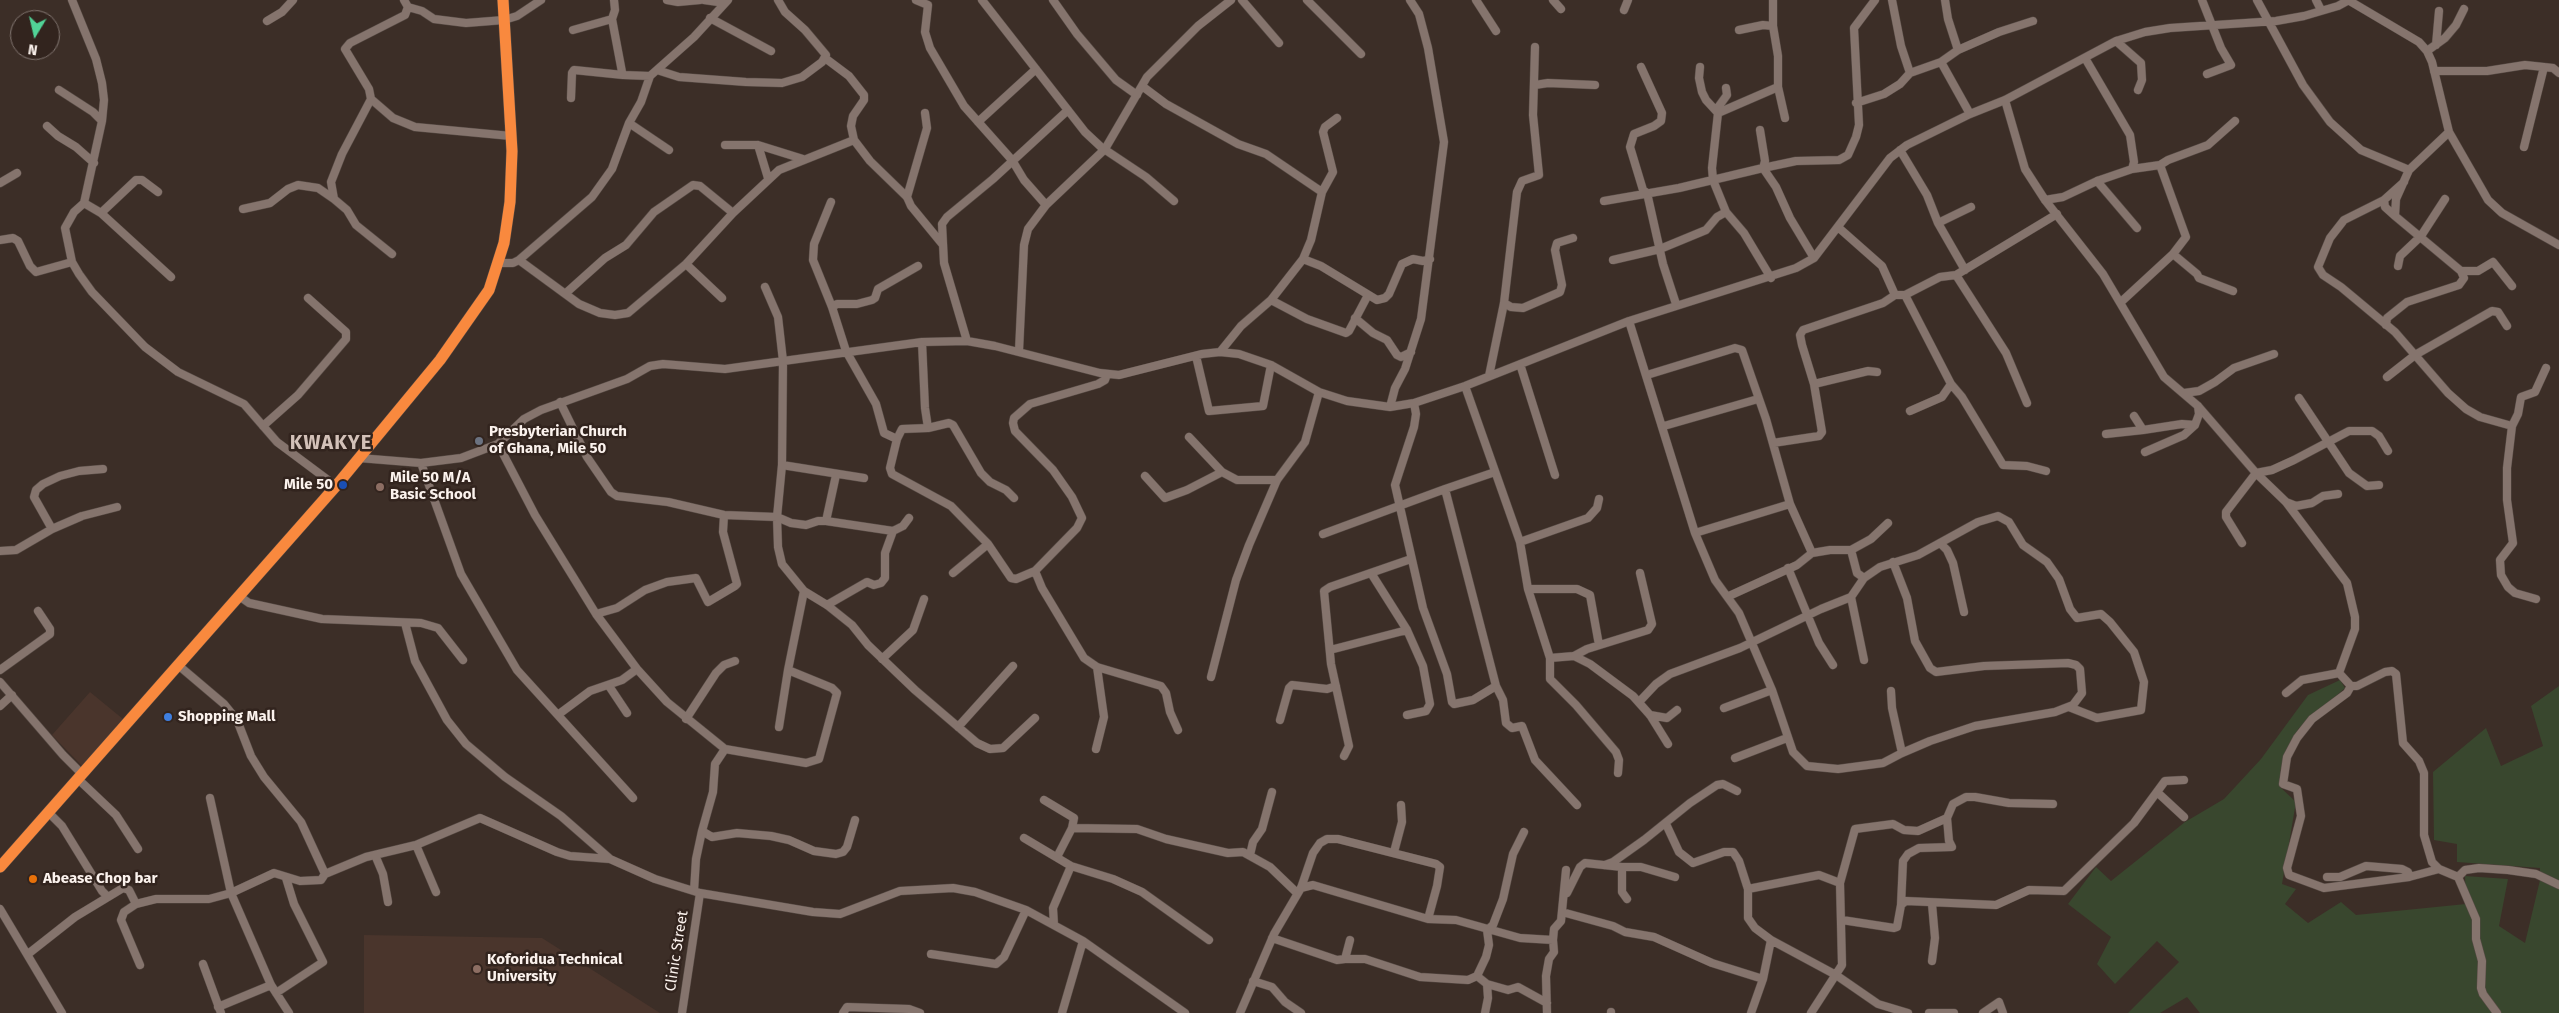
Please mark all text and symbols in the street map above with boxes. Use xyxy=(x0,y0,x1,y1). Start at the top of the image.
north arrow xyxy=(10,10,60,60)
text: N xyxy=(27,40,39,58)
place label: Presbyterian Church of Ghana, Mile 50 xyxy=(489,423,627,458)
district label: KWAKYE xyxy=(289,431,373,455)
marker: Presbyterian Church of Ghana, Mile 50 xyxy=(473,435,485,447)
place label: Mile 50 M/A Basic School xyxy=(390,469,476,504)
place label: Mile 50 xyxy=(284,476,333,494)
marker: Mile 50 xyxy=(337,479,349,491)
marker: Mile 50 M/A Basic School xyxy=(374,481,386,493)
place label: Shopping Mall xyxy=(178,708,275,726)
marker: Shopping Mall xyxy=(162,711,174,723)
place label: Abease Chop bar xyxy=(43,870,158,888)
marker: Abease Chop bar xyxy=(27,873,39,885)
street label: Clinic Street xyxy=(662,909,692,993)
place label: Koforidua Technical University xyxy=(487,951,622,986)
marker: Koforidua Technical University xyxy=(471,963,483,975)

